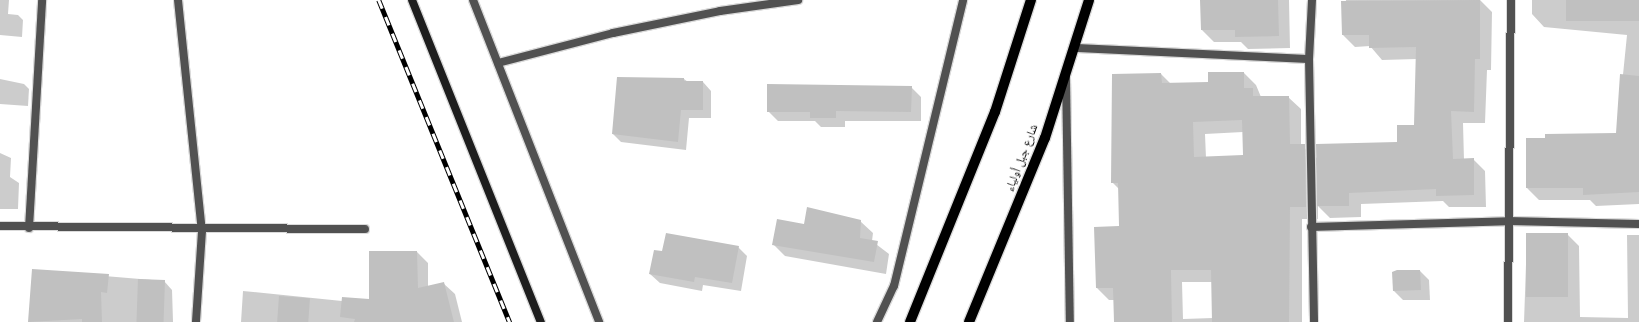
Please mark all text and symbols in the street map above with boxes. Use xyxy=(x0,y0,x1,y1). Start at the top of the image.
street label: شارع جبل أولياء xyxy=(1003,122,1041,194)

